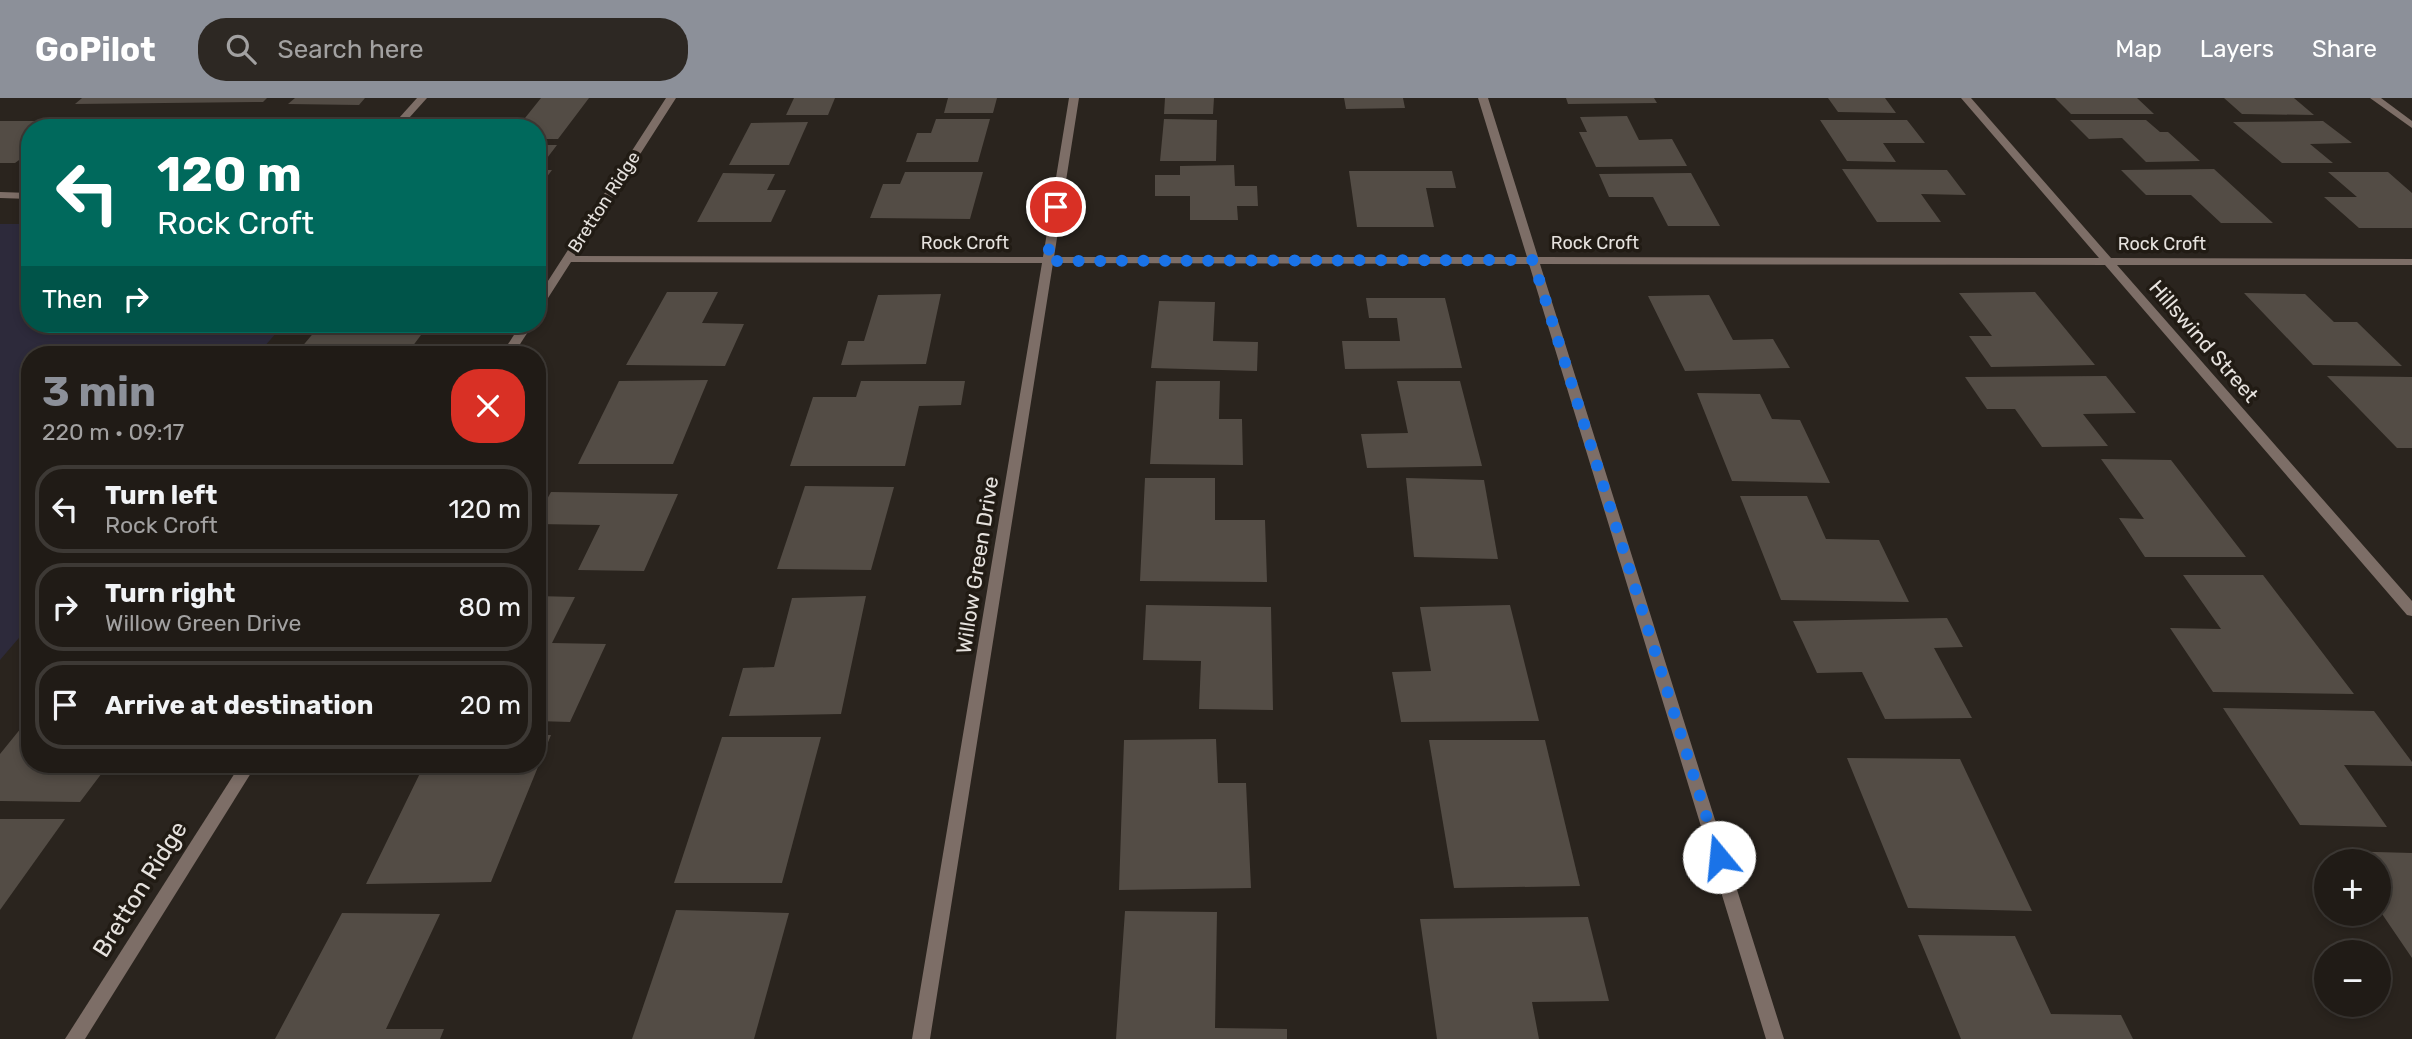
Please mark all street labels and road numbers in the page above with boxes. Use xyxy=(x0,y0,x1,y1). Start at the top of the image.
street label: Bretton Ridge xyxy=(563,147,645,257)
street label: Rock Croft xyxy=(921,232,1009,254)
street label: Rock Croft xyxy=(1551,232,1639,254)
street label: Rock Croft xyxy=(2118,233,2206,255)
street label: Hillswind Street xyxy=(2144,275,2264,407)
street label: Willow Green Drive xyxy=(951,474,1003,656)
street label: Bretton Ridge xyxy=(87,816,193,962)

